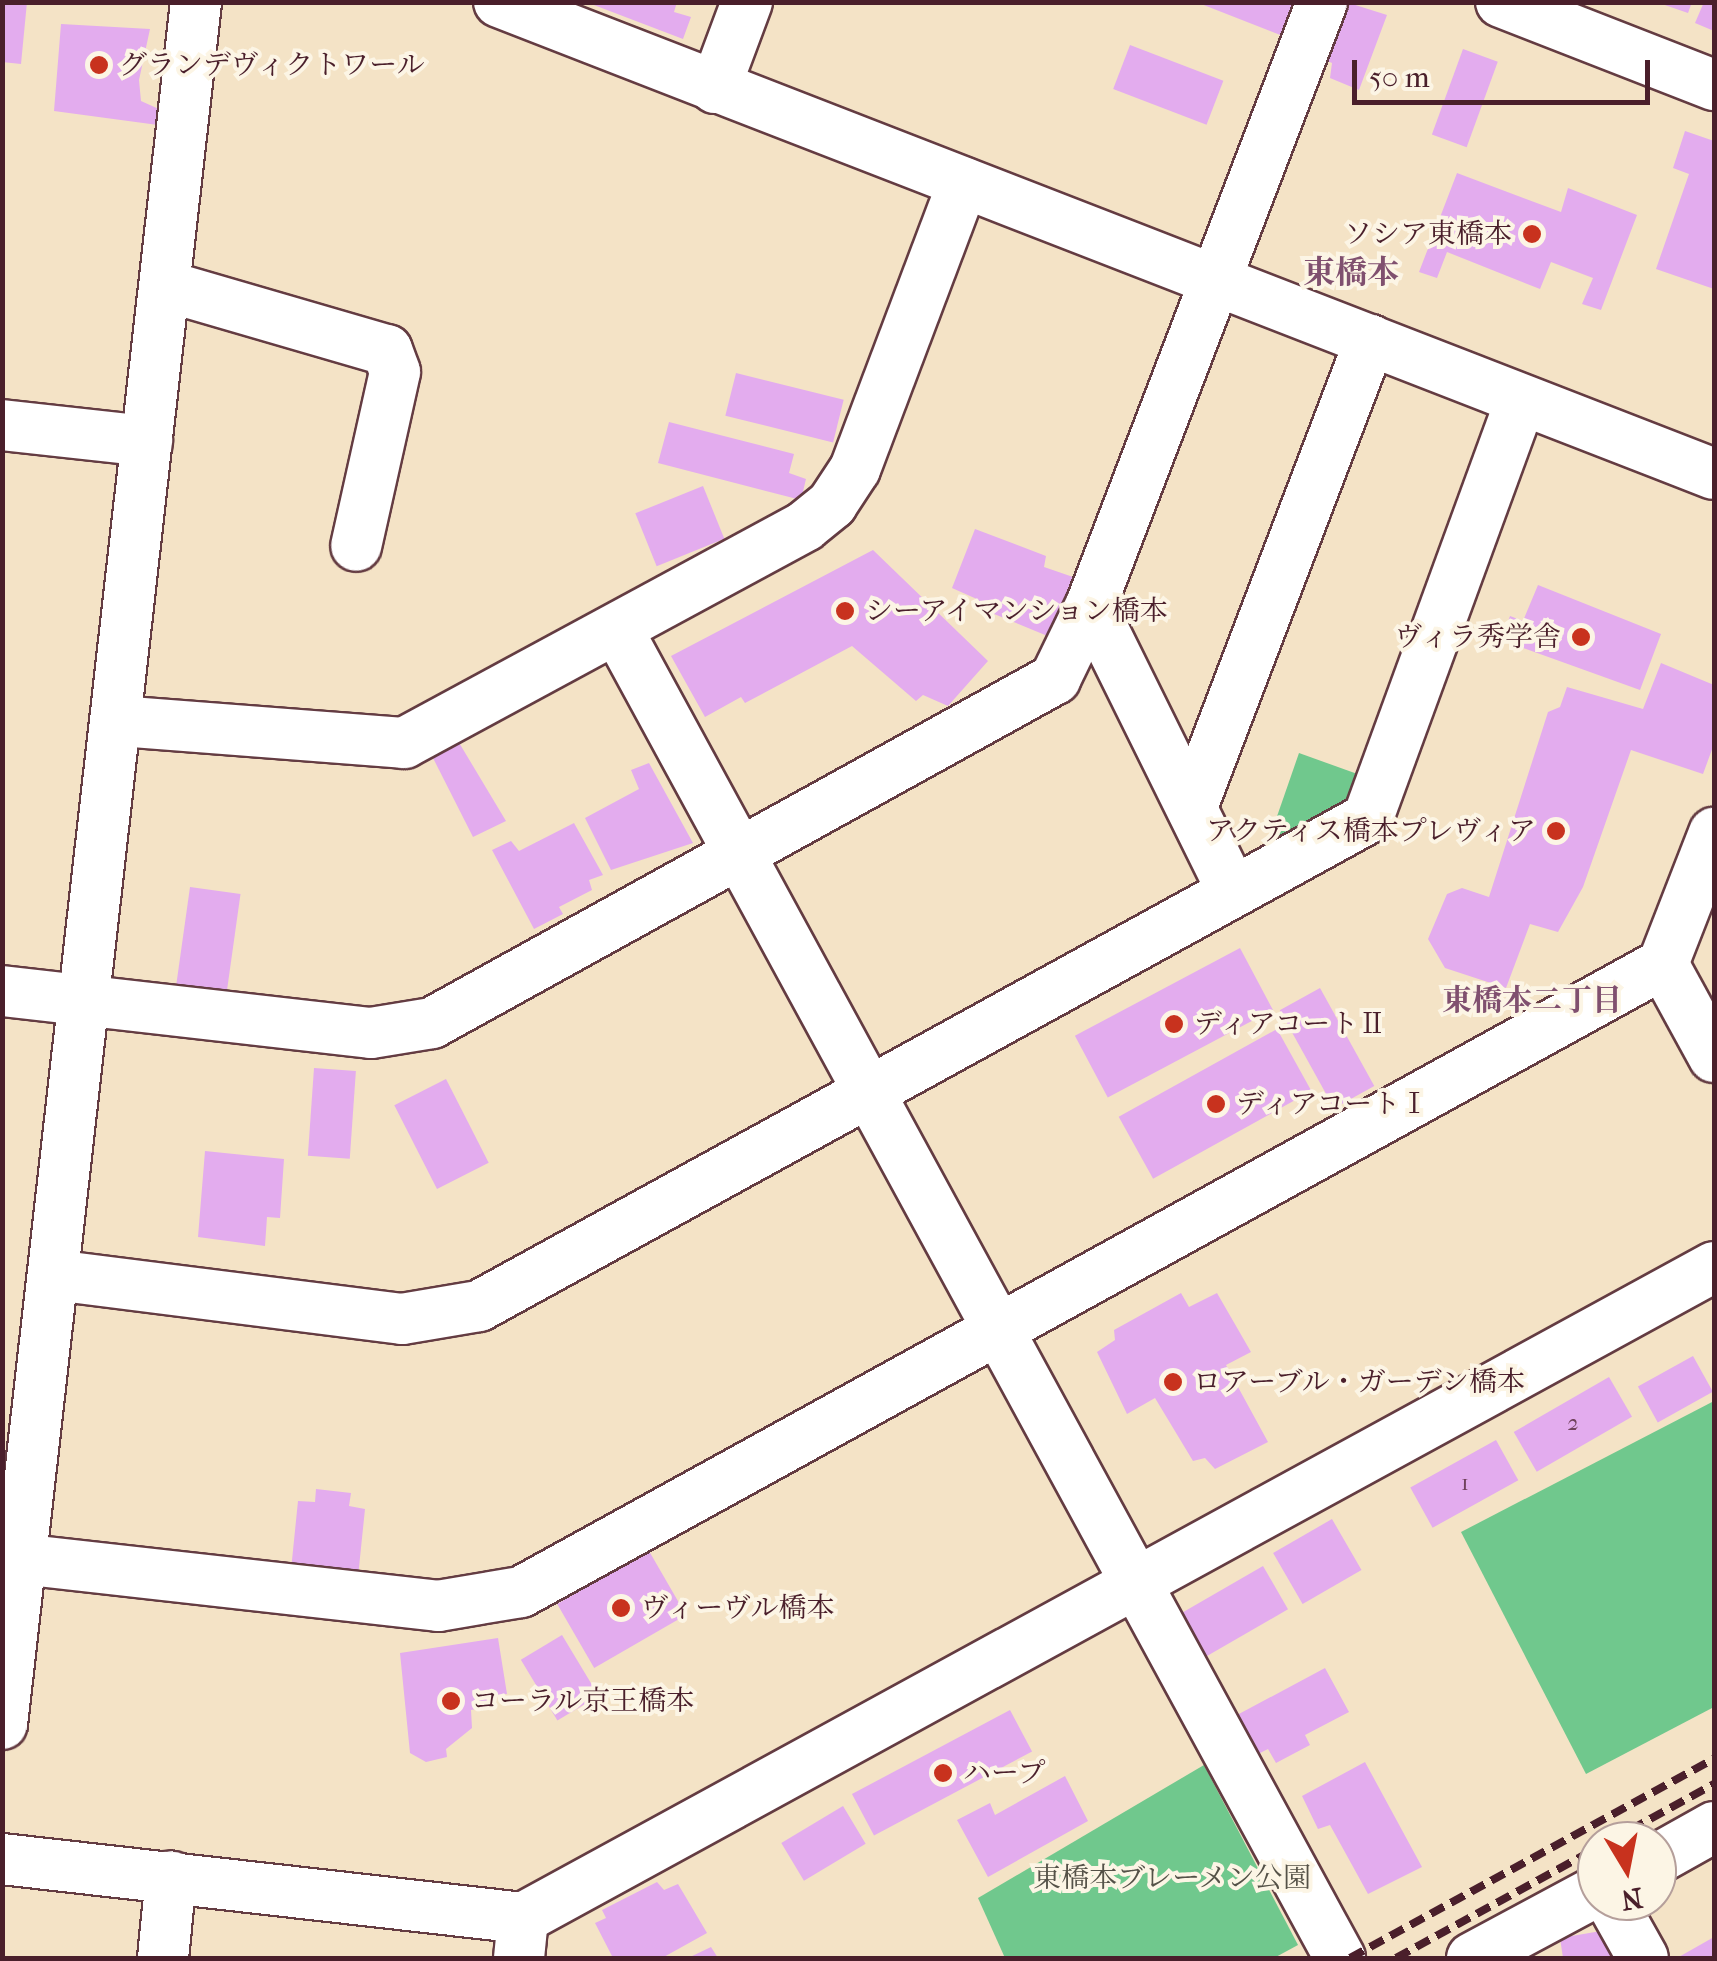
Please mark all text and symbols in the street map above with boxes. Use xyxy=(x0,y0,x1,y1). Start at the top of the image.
scale bar xyxy=(1357,40,1654,102)
place label: グランデヴィクトワール xyxy=(119,48,427,82)
marker: グランデヴィクトワール xyxy=(88,54,110,76)
text: 50 m xyxy=(1369,60,1430,95)
place label: ソシア東橋本 xyxy=(1344,217,1512,251)
marker: ソシア東橋本 xyxy=(1521,223,1543,245)
district label: 東橋本 xyxy=(1303,254,1399,292)
place label: シーアイマンション橋本 xyxy=(865,594,1173,628)
marker: シーアイマンション橋本 xyxy=(834,600,856,622)
place label: ヴィラ秀学舎 xyxy=(1393,620,1561,654)
marker: ヴィラ秀学舎 xyxy=(1570,626,1592,648)
place label: アクティス橋本プレヴィア xyxy=(1200,814,1536,848)
marker: アクティス橋本プレヴィア xyxy=(1545,820,1567,842)
district label: 東橋本二丁目 xyxy=(1442,983,1622,1019)
place label: ディアコートⅡ xyxy=(1194,1007,1390,1041)
marker: ディアコートⅡ xyxy=(1163,1013,1185,1035)
place label: ディアコートⅠ xyxy=(1236,1087,1432,1121)
marker: ディアコートⅠ xyxy=(1205,1093,1227,1115)
place label: ロアーブル・ガーデン橋本 xyxy=(1193,1365,1528,1399)
marker: ロアーブル・ガーデン橋本 xyxy=(1162,1371,1184,1393)
house number: 2 xyxy=(1567,1411,1579,1437)
house number: 1 xyxy=(1461,1471,1469,1497)
place label: ヴィーヴル橋本 xyxy=(641,1591,837,1625)
marker: ヴィーヴル橋本 xyxy=(610,1597,632,1619)
place label: コーラル京王橋本 xyxy=(471,1684,695,1718)
marker: コーラル京王橋本 xyxy=(440,1690,462,1712)
place label: ハープ xyxy=(963,1756,1047,1790)
marker: ハープ xyxy=(932,1762,954,1784)
north arrow xyxy=(1577,1821,1677,1921)
park label: 東橋本ブレーメン公園 xyxy=(1032,1861,1312,1895)
text: N xyxy=(1619,1881,1645,1917)

